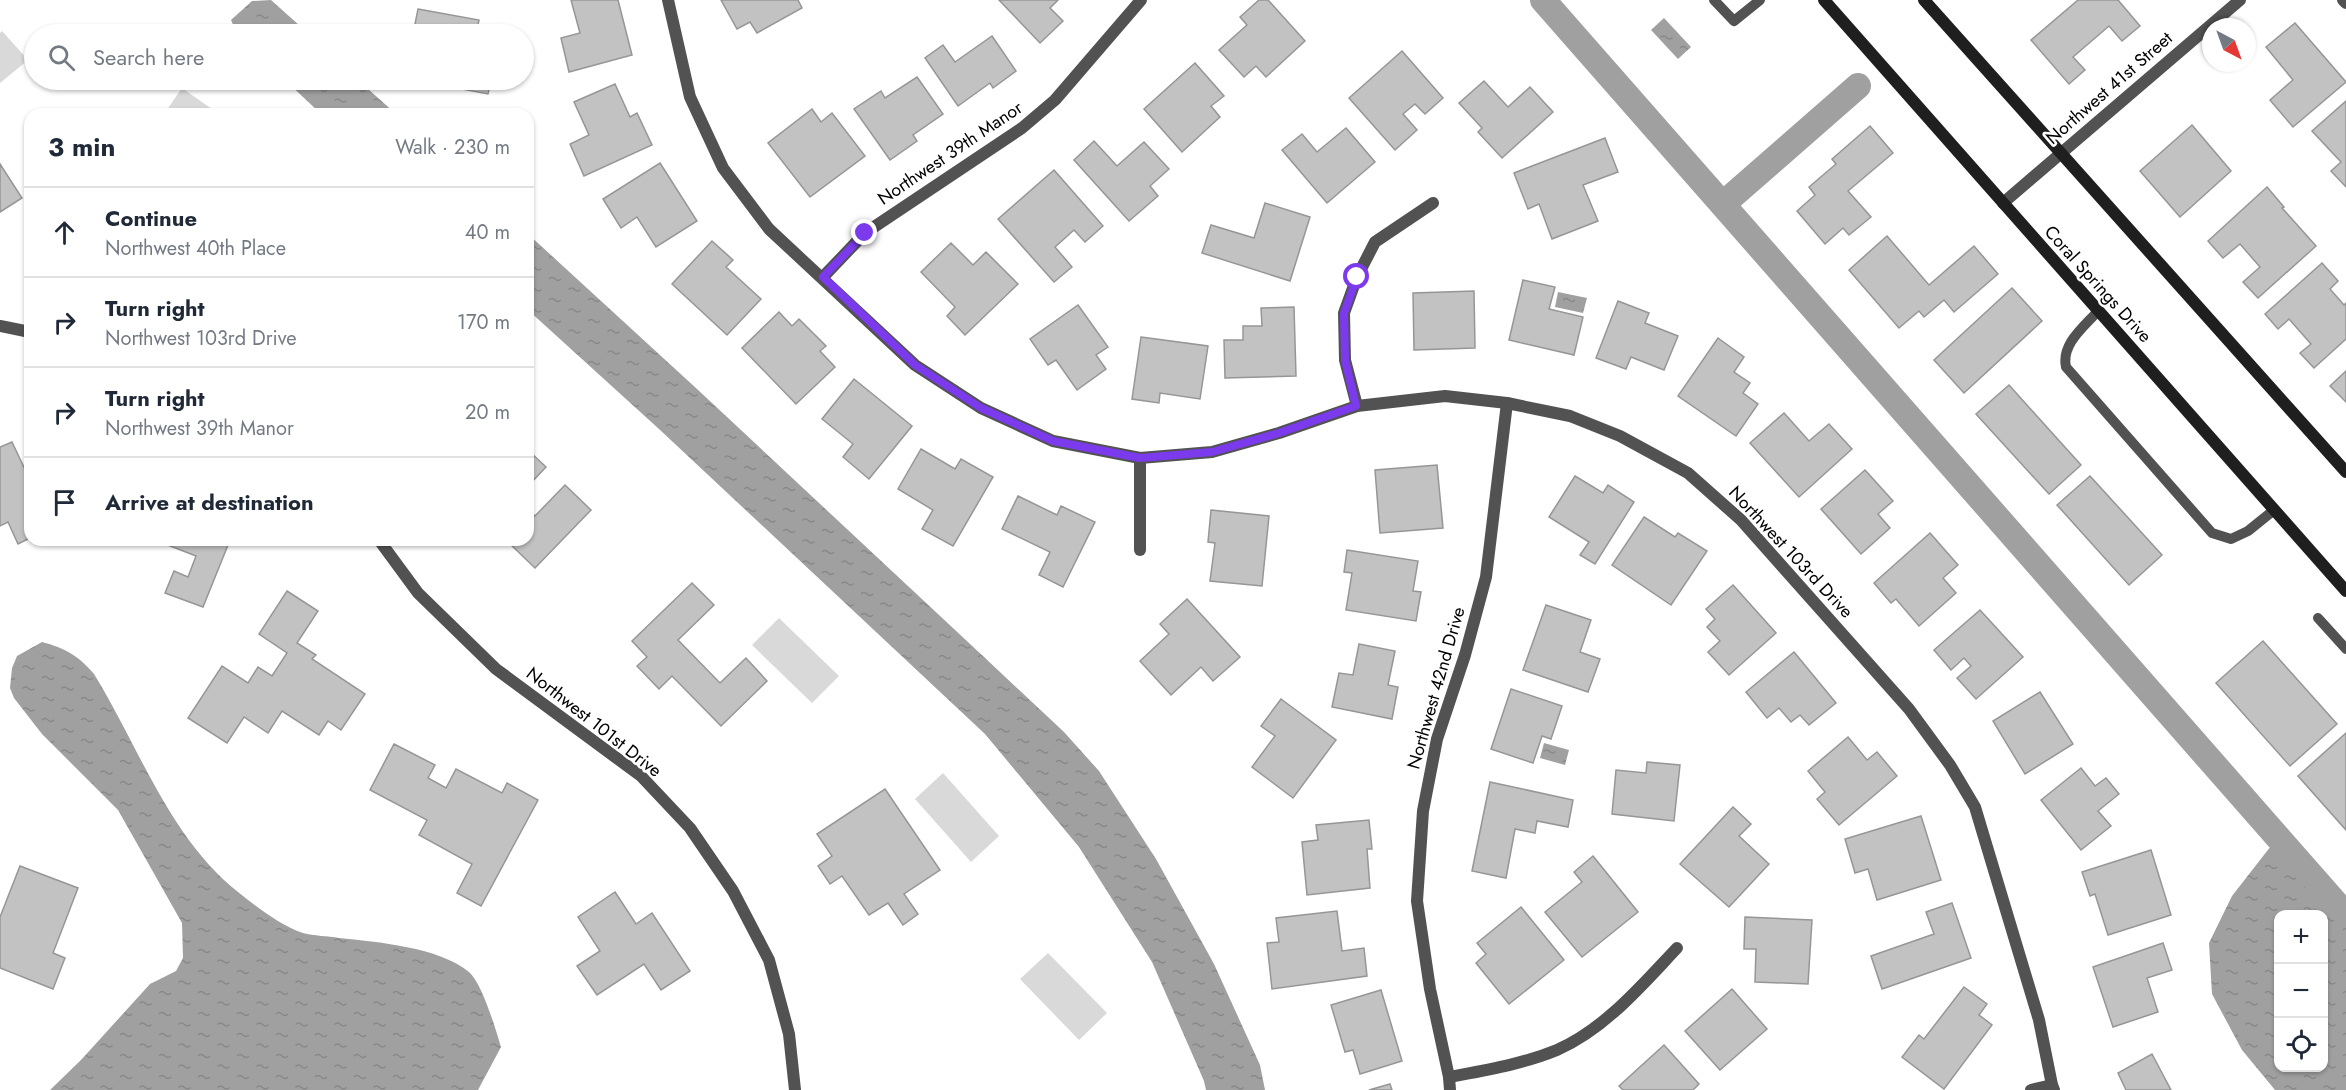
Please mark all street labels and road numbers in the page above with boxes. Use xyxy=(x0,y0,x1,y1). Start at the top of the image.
street label: Northwest 41st Street xyxy=(2040,25,2179,150)
street label: Northwest 39th Manor xyxy=(872,94,1028,211)
street label: Coral Springs Drive xyxy=(2038,220,2158,348)
street label: Northwest 103rd Drive xyxy=(1723,480,1859,624)
street label: Northwest 42nd Drive xyxy=(1400,604,1472,772)
street label: Northwest 101st Drive xyxy=(521,661,667,783)

